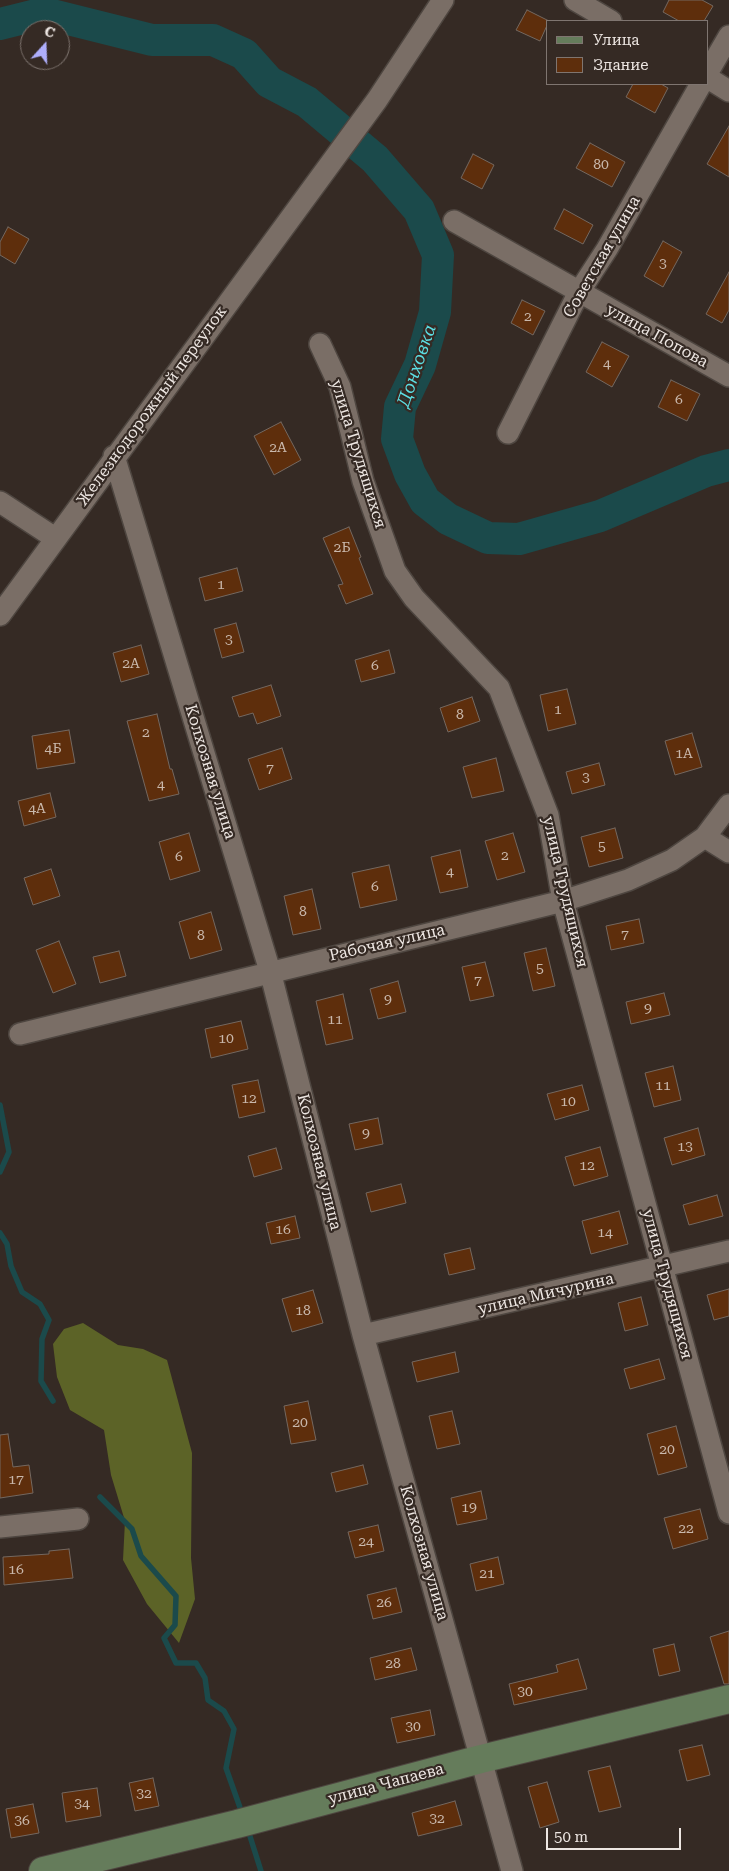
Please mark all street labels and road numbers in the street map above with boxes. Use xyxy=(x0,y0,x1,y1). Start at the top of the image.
street label: Советская улица xyxy=(559,193,645,321)
street label: улица Попова xyxy=(603,300,711,372)
street label: Железнодорожный переулок xyxy=(73,302,231,510)
street label: улица Трудящихся xyxy=(326,377,390,531)
street label: Колхозная улица xyxy=(180,702,240,842)
street label: улица Трудящихся xyxy=(538,815,592,969)
street label: Рабочая улица xyxy=(327,920,447,966)
street label: Колхозная улица xyxy=(293,1092,345,1232)
street label: улица Трудящихся xyxy=(638,1207,696,1361)
street label: улица Мичурина xyxy=(476,1269,616,1319)
street label: Колхозная улица xyxy=(396,1483,452,1623)
street label: улица Чапаева xyxy=(326,1759,446,1809)

